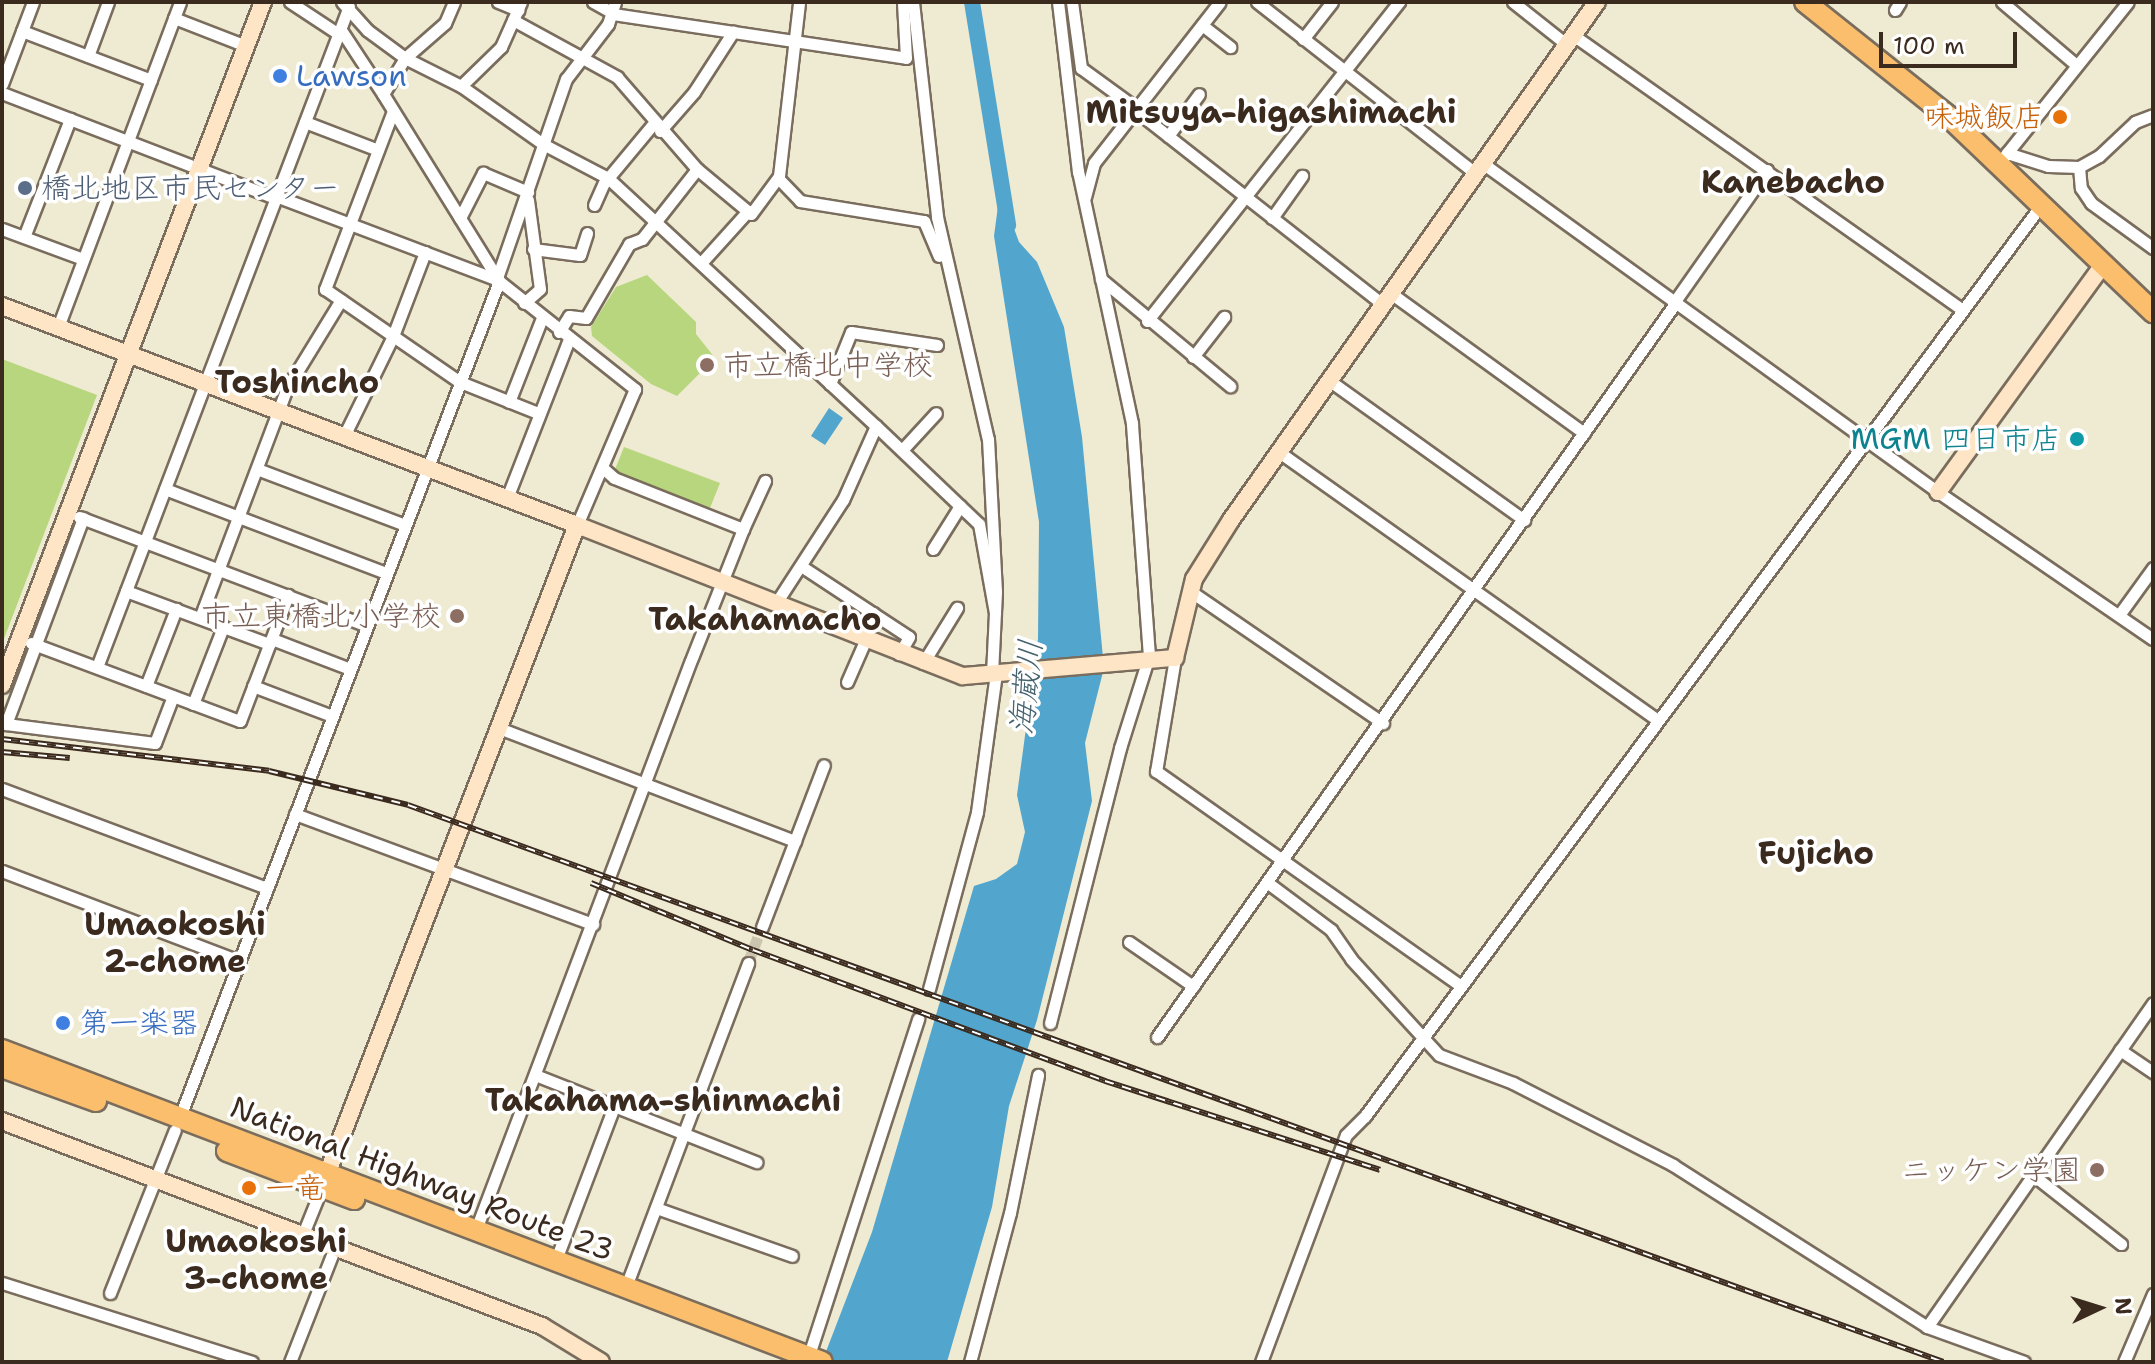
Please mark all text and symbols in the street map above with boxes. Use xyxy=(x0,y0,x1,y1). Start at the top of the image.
scale bar xyxy=(1883,16,2021,66)
text: 100 m xyxy=(1893,30,1965,62)
place label: Lawson xyxy=(296,58,407,94)
marker: Lawson xyxy=(271,67,289,85)
district label: Mitsuya-higashimachi xyxy=(1086,93,1456,131)
place label: 味城飯店 xyxy=(1924,99,2044,135)
marker: 味城飯店 xyxy=(2051,108,2069,126)
district label: Kanebacho xyxy=(1701,163,1885,201)
place label: 橋北地区市民センター xyxy=(41,170,341,206)
marker: 橋北地区市民センター xyxy=(16,179,34,197)
place label: 市立橋北中学校 xyxy=(723,347,933,383)
marker: 市立橋北中学校 xyxy=(698,356,716,374)
district label: Toshincho xyxy=(215,363,379,401)
place label: MGM 四日市店 xyxy=(1851,421,2061,457)
marker: MGM 四日市店 xyxy=(2068,430,2086,448)
place label: 市立東橋北小学校 xyxy=(201,598,441,634)
district label: Takahamacho xyxy=(648,600,882,638)
marker: 市立東橋北小学校 xyxy=(448,607,466,625)
water label: 海蔵川 xyxy=(1002,637,1050,737)
district label: Fujicho xyxy=(1758,834,1874,872)
district label: Umaokoshi 2-chome xyxy=(84,906,266,981)
place label: 第一楽器 xyxy=(79,1005,199,1041)
marker: 第一楽器 xyxy=(54,1014,72,1032)
district label: Takahama-shinmachi xyxy=(485,1081,841,1119)
street label: National Highway Route 23 xyxy=(225,1089,619,1269)
place label: ニッケン学園 xyxy=(1901,1152,2081,1188)
marker: ニッケン学園 xyxy=(2088,1161,2106,1179)
place label: 一竜 xyxy=(265,1170,325,1206)
marker: 一竜 xyxy=(240,1179,258,1197)
district label: Umaokoshi 3-chome xyxy=(165,1223,347,1298)
north arrow xyxy=(2059,1268,2139,1348)
text: N xyxy=(2108,1297,2139,1316)

